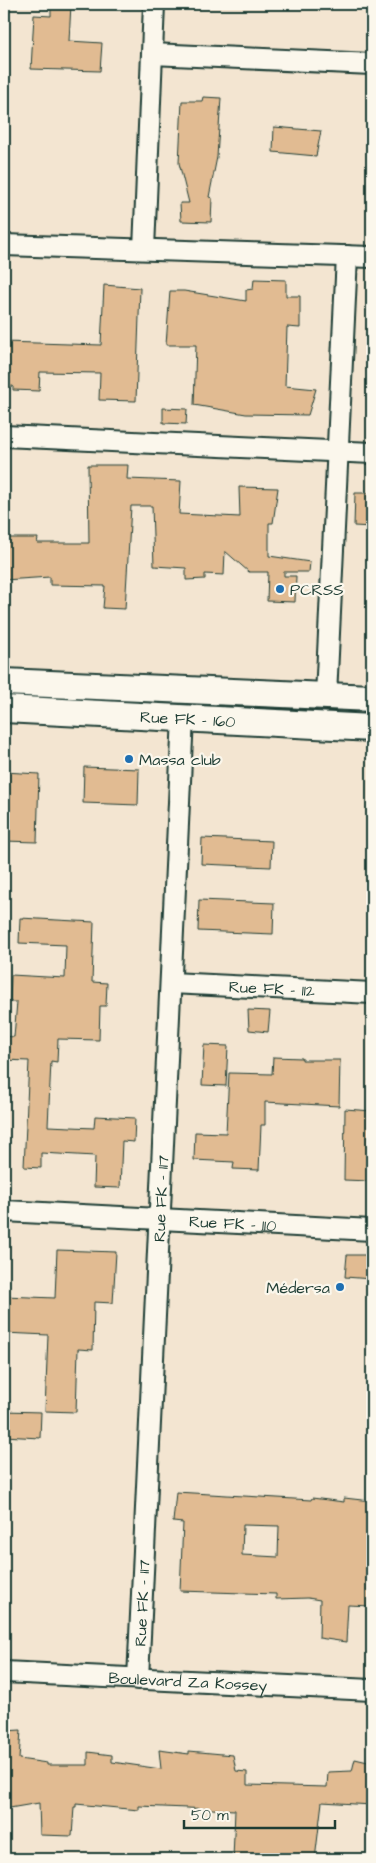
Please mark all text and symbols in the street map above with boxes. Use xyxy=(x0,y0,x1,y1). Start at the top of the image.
place label: PCRSS xyxy=(290,579,344,601)
marker: PCRSS xyxy=(274,583,286,595)
street label: Rue FK - 160 xyxy=(140,706,236,733)
place label: Massa club xyxy=(139,749,221,771)
marker: Massa club xyxy=(123,753,135,765)
street label: Rue FK - 112 xyxy=(228,976,316,1002)
street label: Rue FK - 117 xyxy=(148,1154,175,1243)
street label: Rue FK - 110 xyxy=(188,1211,277,1237)
place label: Médersa xyxy=(266,1277,330,1299)
marker: Médersa xyxy=(334,1281,346,1293)
street label: Rue FK - 117 xyxy=(130,1559,156,1647)
street label: Boulevard Za Kossey xyxy=(108,1667,268,1698)
scale bar xyxy=(184,1798,335,1830)
text: 50 m xyxy=(191,1805,229,1826)

